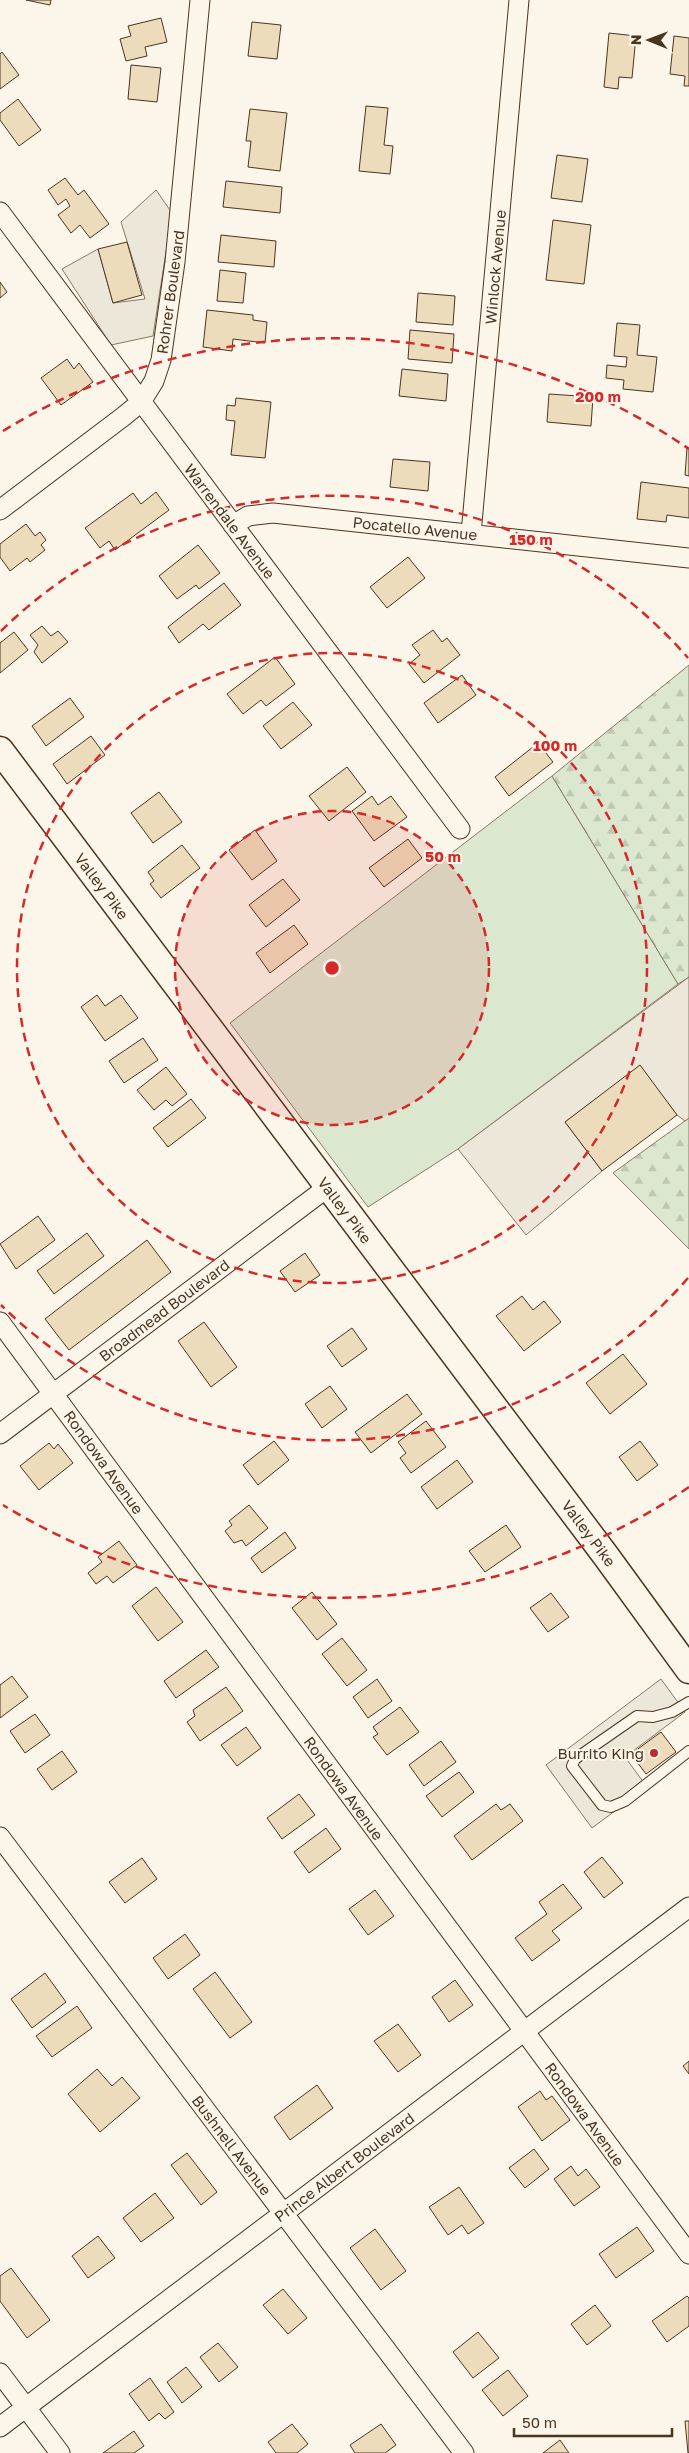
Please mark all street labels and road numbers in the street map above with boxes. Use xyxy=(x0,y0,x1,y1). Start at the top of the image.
street label: Winlock Avenue xyxy=(481,209,509,325)
street label: Rohrer Boulevard xyxy=(152,229,188,355)
street label: Warrendale Avenue xyxy=(181,460,279,582)
street label: Pocatello Avenue xyxy=(352,513,478,544)
street label: Valley Pike xyxy=(71,849,133,923)
street label: Valley Pike xyxy=(314,1173,376,1247)
street label: Broadmead Boulevard xyxy=(95,1255,233,1365)
street label: Rondowa Avenue xyxy=(60,1407,148,1517)
street label: Valley Pike xyxy=(558,1496,620,1570)
street label: Rondowa Avenue xyxy=(300,1733,388,1843)
street label: Rondowa Avenue xyxy=(541,2059,629,2169)
street label: Bushnell Avenue xyxy=(189,2091,276,2199)
street label: Prince Albert Boulevard xyxy=(271,2109,417,2225)

